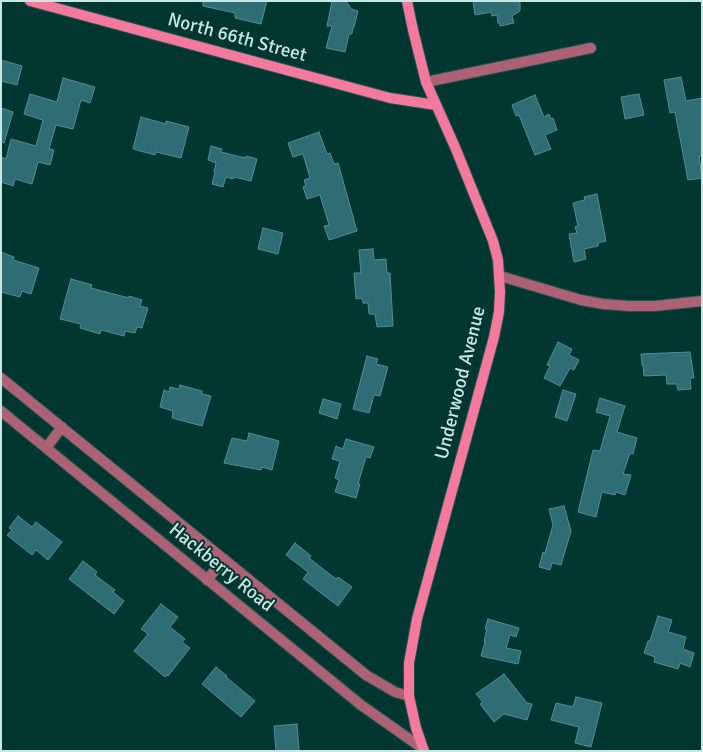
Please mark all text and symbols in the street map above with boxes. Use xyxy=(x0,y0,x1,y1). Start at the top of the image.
street label: North 66th Street xyxy=(165,9,309,67)
street label: Underwood Avenue xyxy=(431,304,491,462)
street label: Hackberry Road xyxy=(164,519,278,617)

